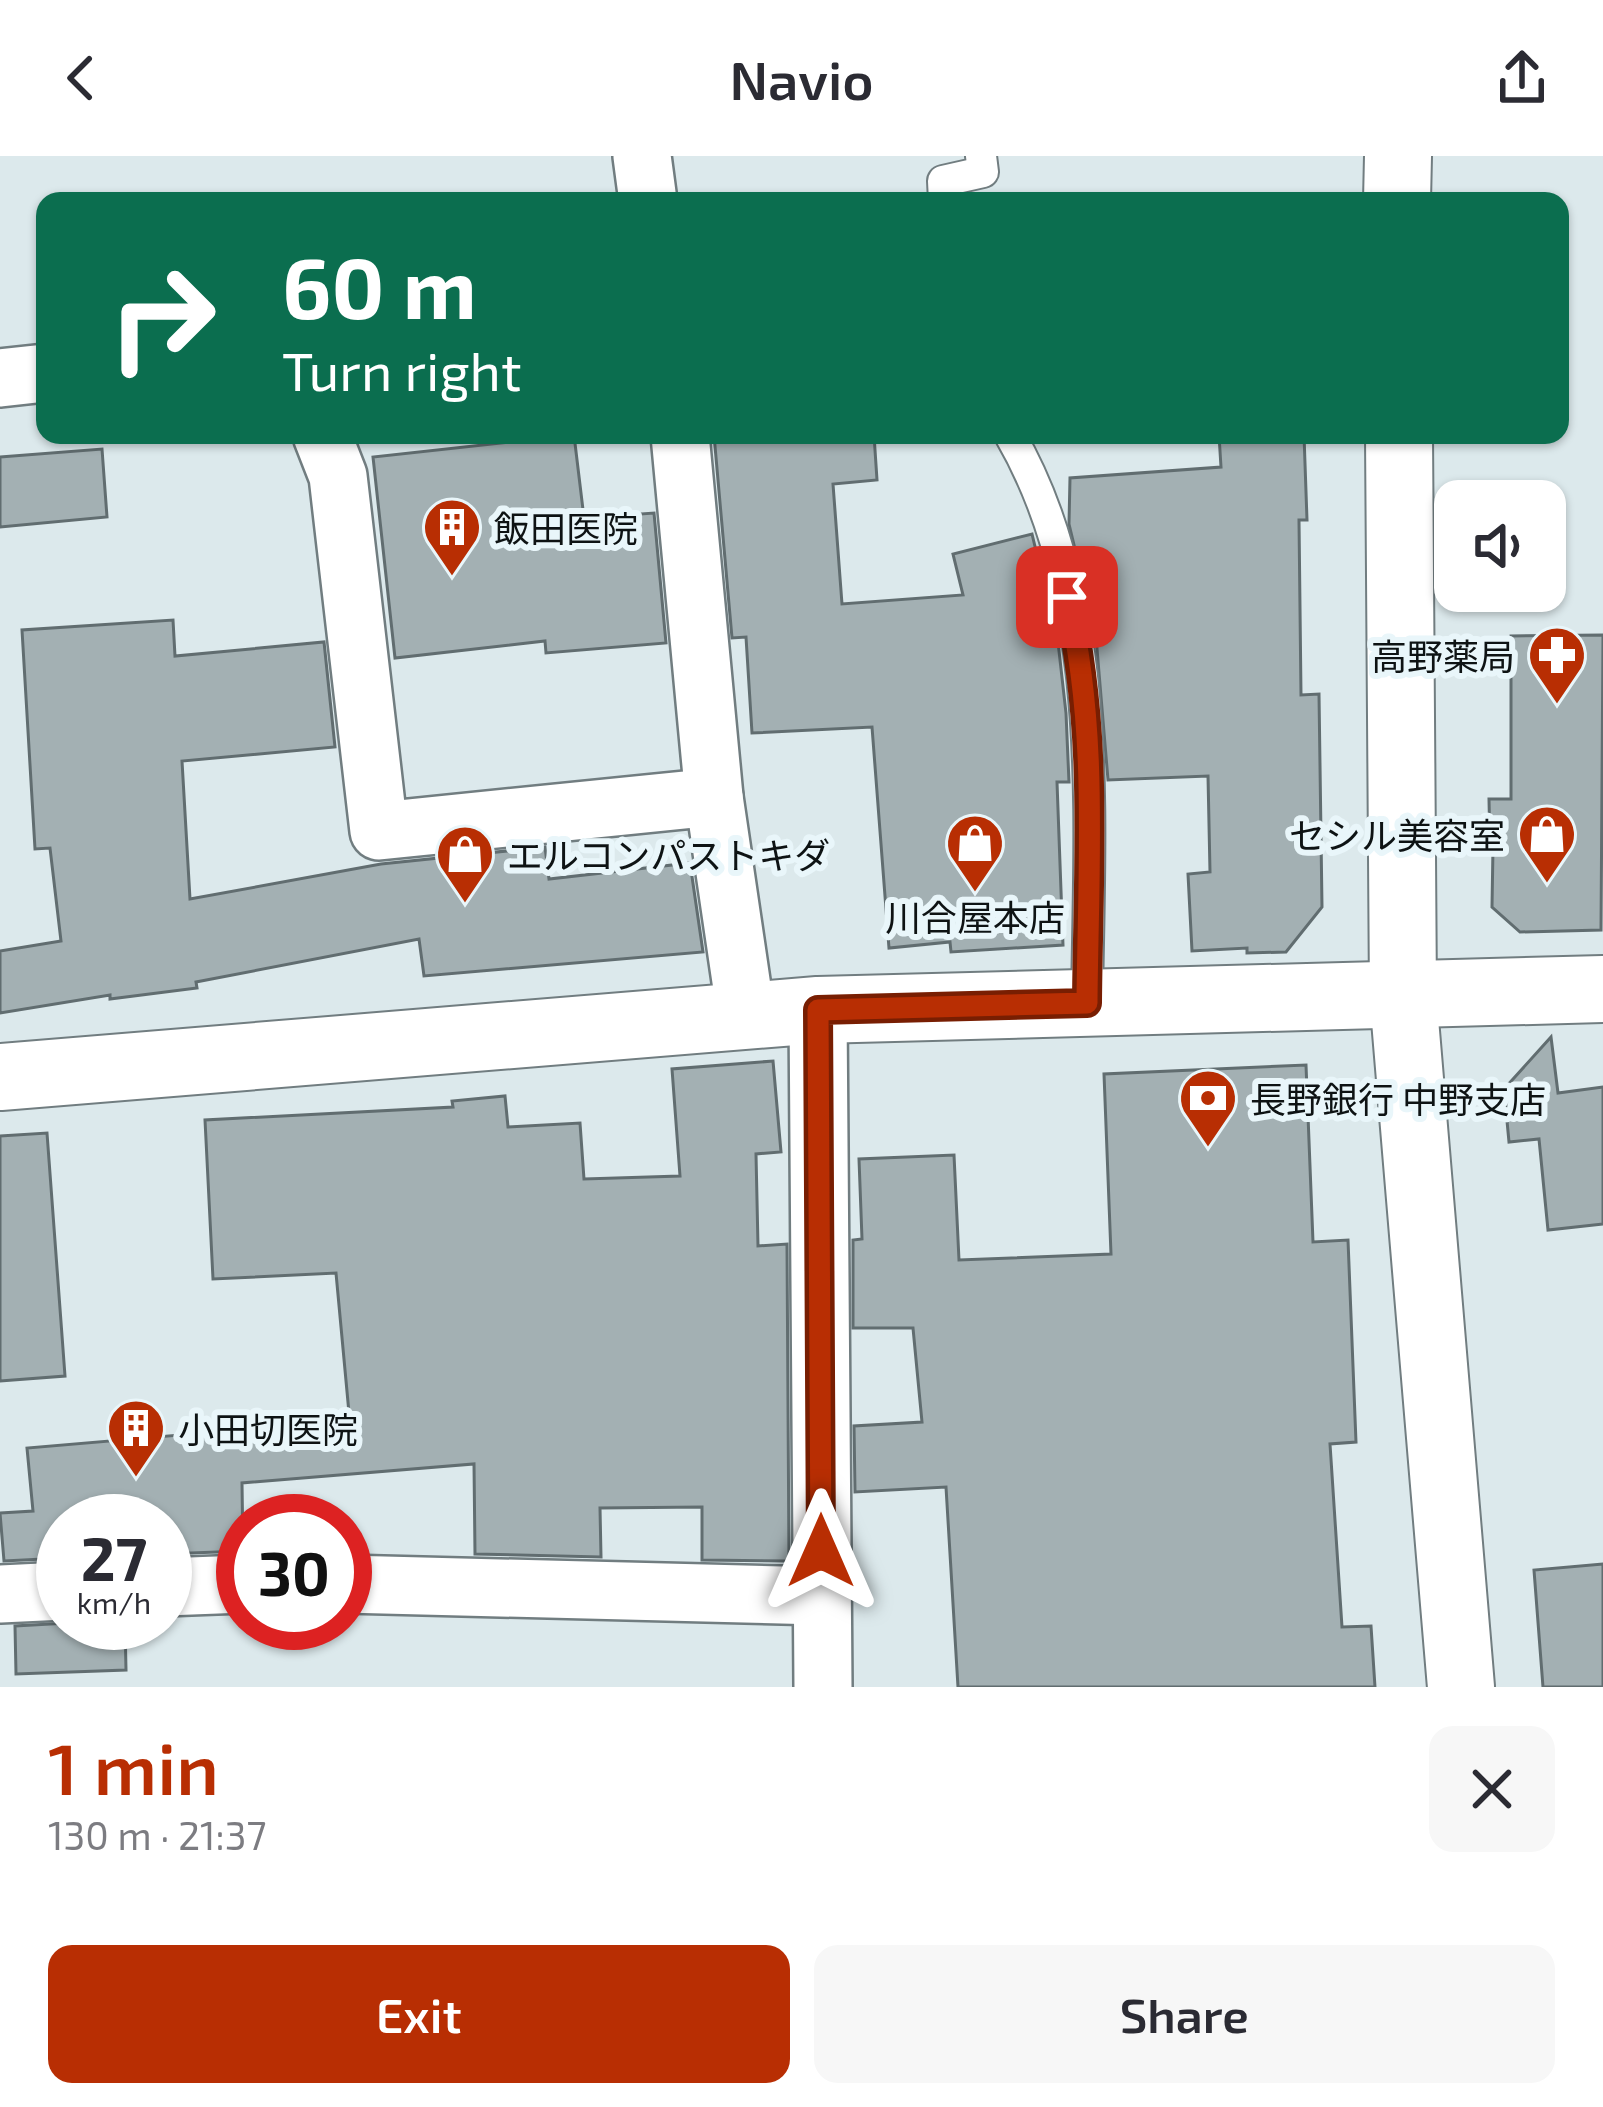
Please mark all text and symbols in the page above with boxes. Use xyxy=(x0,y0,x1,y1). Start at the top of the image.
icon: back xyxy=(48,45,114,111)
icon: share xyxy=(1489,45,1555,111)
text: Navio xyxy=(729,46,874,111)
text: 60 m xyxy=(282,235,477,336)
icon: right xyxy=(84,240,240,396)
text: Turn right xyxy=(282,337,522,402)
map controls xyxy=(1434,480,1566,612)
button: sound xyxy=(1434,480,1566,612)
building icon: 飯田医院 xyxy=(421,496,483,578)
place label: 飯田医院 xyxy=(494,506,638,549)
pin xyxy=(1016,546,1118,648)
icon: arrive xyxy=(1034,564,1100,630)
pharmacy icon: 高野薬局 xyxy=(1526,624,1588,706)
place label: 高野薬局 xyxy=(1371,634,1515,677)
shop icon: セシル美容室 xyxy=(1516,803,1578,885)
shop icon: 川合屋本店 xyxy=(944,812,1006,894)
place label: セシル美容室 xyxy=(1289,813,1505,856)
shop icon: エルコンパストキダ xyxy=(434,823,496,905)
place label: エルコンパストキダ xyxy=(507,833,830,876)
place label: 川合屋本店 xyxy=(885,895,1065,938)
bank icon: 長野銀行 中野支店 xyxy=(1177,1067,1239,1149)
place label: 長野銀行 中野支店 xyxy=(1250,1077,1546,1120)
building icon: 小田切医院 xyxy=(105,1397,167,1479)
place label: 小田切医院 xyxy=(178,1407,358,1450)
position arrow xyxy=(758,1488,884,1614)
speed limit sign: 30 xyxy=(216,1494,372,1650)
text: 27 xyxy=(81,1521,147,1593)
text: km/h xyxy=(77,1584,151,1620)
text: 1 min xyxy=(48,1723,219,1809)
button: close xyxy=(1429,1726,1555,1852)
text: 130 m · 21:37 xyxy=(48,1811,266,1858)
button: Exit xyxy=(48,1945,790,2083)
button: Share xyxy=(814,1945,1555,2083)

